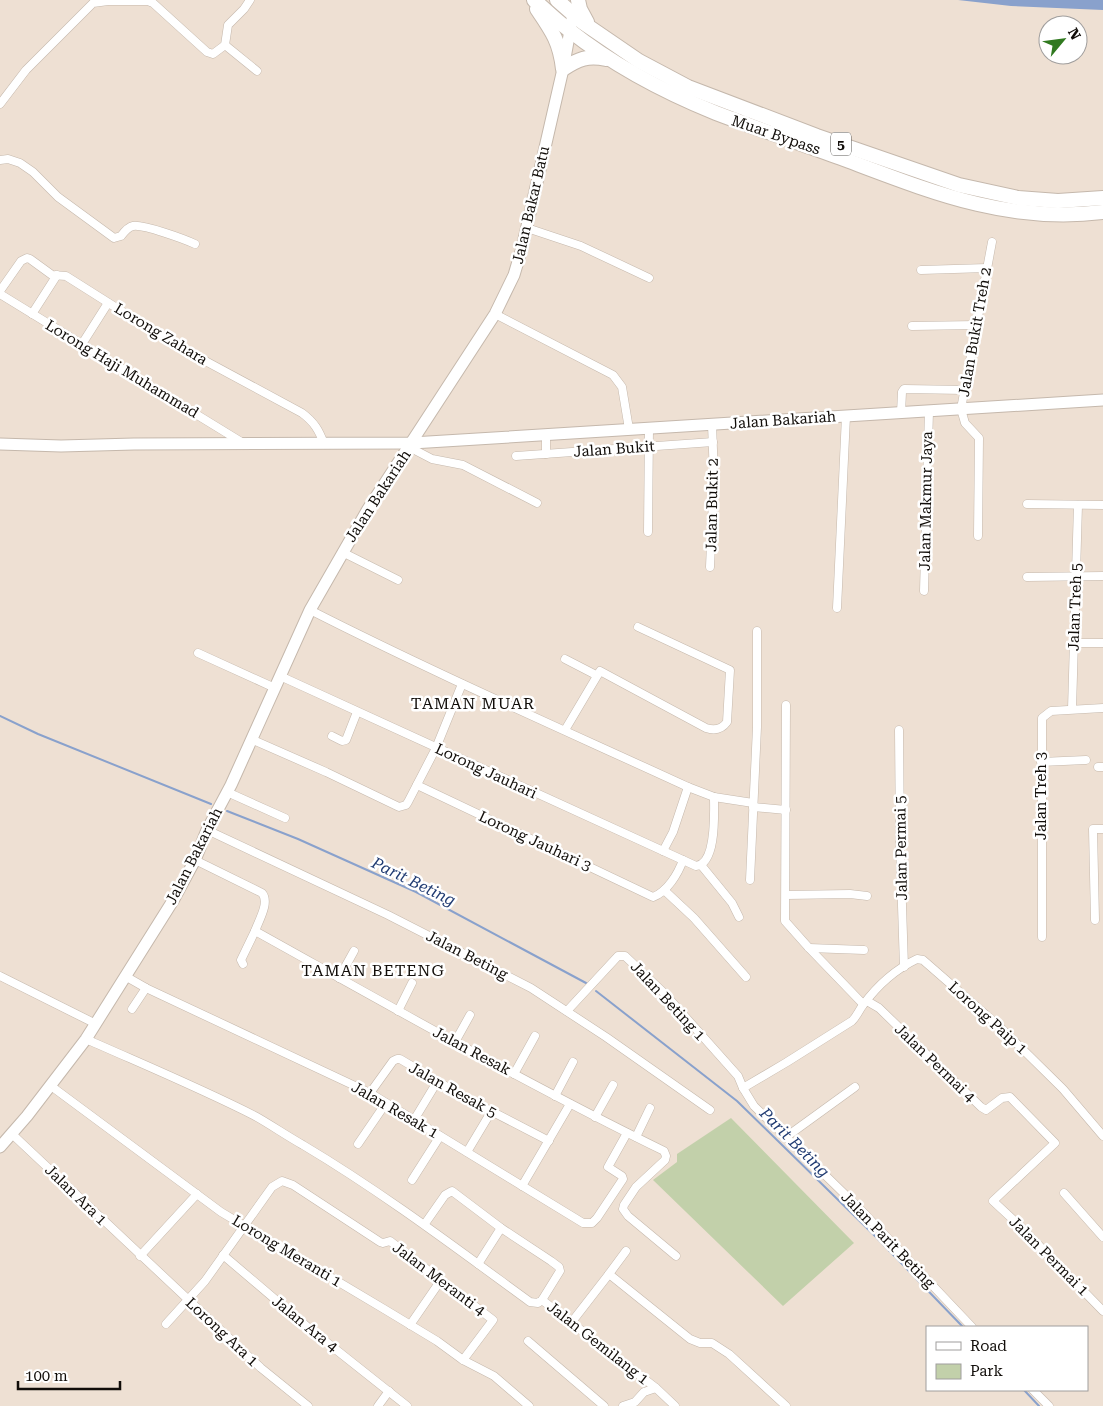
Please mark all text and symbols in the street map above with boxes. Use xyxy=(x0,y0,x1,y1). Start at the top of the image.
north arrow xyxy=(1038,15,1088,65)
text: N xyxy=(1065,25,1084,42)
street label: Muar Bypass xyxy=(729,111,823,159)
road number: 5 xyxy=(831,132,851,156)
street label: Jalan Bakar Batu xyxy=(509,144,553,266)
street label: Jalan Bukit Treh 2 xyxy=(955,266,995,398)
street label: Lorong Zahara xyxy=(111,299,211,369)
street label: Lorong Haji Muhammad xyxy=(42,316,202,422)
street label: Jalan Bakariah xyxy=(729,407,837,433)
street label: Jalan Makmur Jaya xyxy=(916,431,936,571)
street label: Jalan Bukit xyxy=(573,437,656,461)
street label: Jalan Bakariah xyxy=(341,446,415,546)
street label: Jalan Bukit 2 xyxy=(702,458,722,552)
street label: Jalan Treh 5 xyxy=(1064,563,1086,651)
district label: TAMAN MUAR xyxy=(411,694,535,713)
street label: Lorong Jauhari xyxy=(432,740,540,803)
street label: Jalan Treh 3 xyxy=(1032,752,1050,840)
street label: Jalan Permai 5 xyxy=(891,795,911,901)
street label: Jalan Bakariah xyxy=(162,804,226,908)
street label: Lorong Jauhari 3 xyxy=(476,807,594,875)
water label: Parit Beting xyxy=(368,853,459,910)
street label: Jalan Beting xyxy=(423,927,511,984)
street label: Jalan Beting 1 xyxy=(627,958,709,1044)
district label: TAMAN BETENG xyxy=(301,961,445,980)
street label: Lorong Paip 1 xyxy=(945,978,1031,1058)
street label: Jalan Permai 4 xyxy=(891,1020,979,1106)
street label: Jalan Resak xyxy=(430,1023,514,1079)
street label: Jalan Resak 5 xyxy=(406,1058,500,1122)
street label: Jalan Resak 1 xyxy=(348,1078,442,1142)
water label: Parit Beting xyxy=(755,1103,833,1181)
street label: Jalan Ara 1 xyxy=(41,1161,111,1229)
street label: Jalan Parit Beting xyxy=(837,1188,939,1292)
street label: Lorong Meranti 1 xyxy=(229,1211,345,1291)
street label: Jalan Permai 1 xyxy=(1006,1213,1092,1299)
street label: Jalan Meranti 4 xyxy=(389,1238,489,1320)
street label: Jalan Ara 4 xyxy=(269,1292,342,1356)
street label: Lorong Ara 1 xyxy=(182,1294,262,1370)
street label: Jalan Gemilang 1 xyxy=(543,1298,653,1388)
legend xyxy=(926,1326,1088,1391)
text: Road xyxy=(970,1337,1007,1355)
scale bar xyxy=(18,1358,120,1390)
text: Park xyxy=(970,1362,1004,1380)
text: 100 m xyxy=(25,1367,68,1385)

